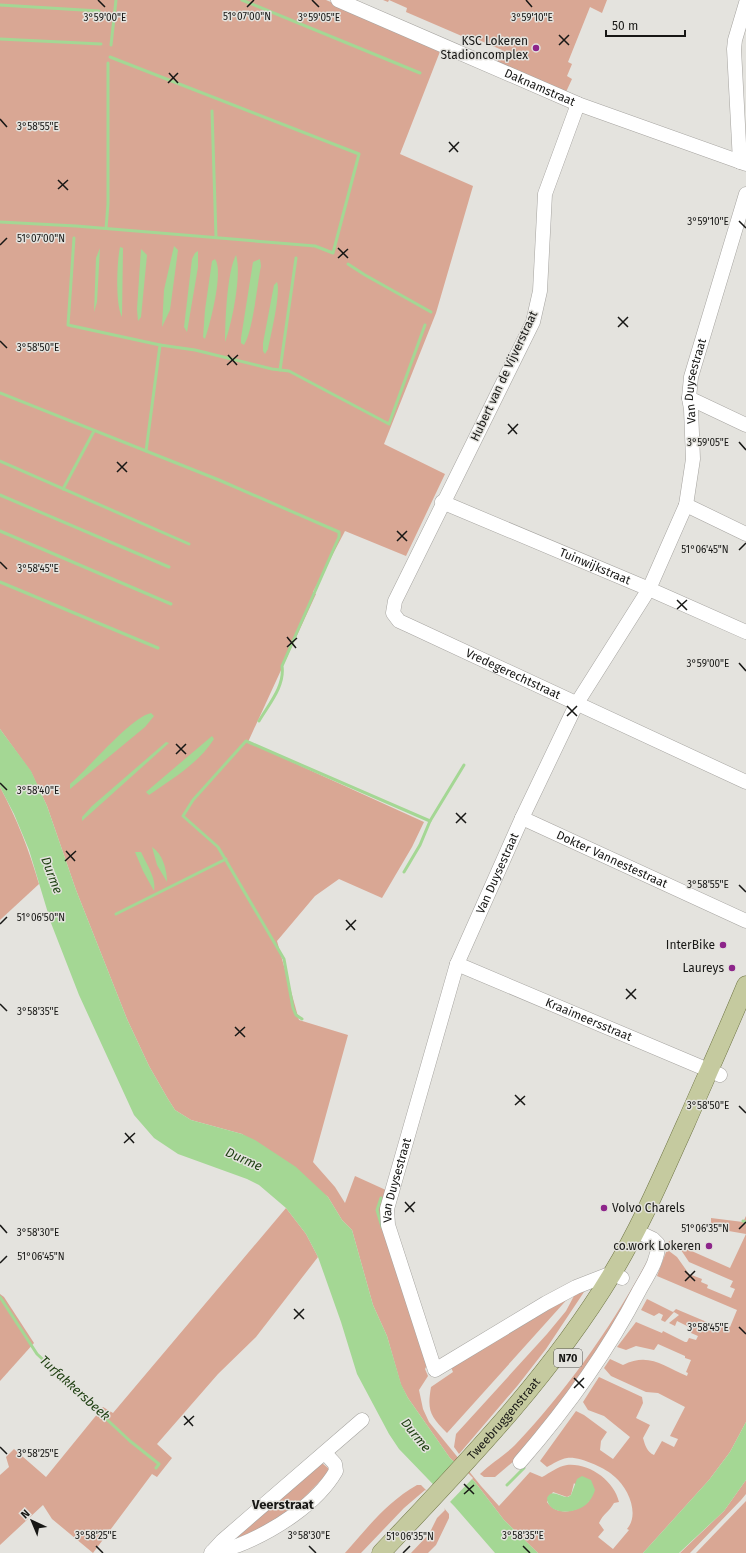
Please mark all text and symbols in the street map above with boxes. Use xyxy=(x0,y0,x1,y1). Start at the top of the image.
text: 51°07'00"N xyxy=(223,11,271,23)
text: 3°59'00"E xyxy=(84,12,126,24)
text: 3°59'05"E xyxy=(298,12,340,24)
text: 3°59'10"E xyxy=(511,12,553,24)
scale bar xyxy=(606,12,685,38)
text: 50 m xyxy=(612,19,638,33)
place label: KSC Lokeren Stadioncomplex xyxy=(440,34,528,62)
marker: KSC Lokeren Stadioncomplex xyxy=(531,43,541,53)
street label: Daknamstraat xyxy=(502,66,578,109)
text: 3°58'55"E xyxy=(17,121,59,133)
text: 3°59'10"E xyxy=(687,216,729,228)
text: 51°07'00"N xyxy=(17,233,65,245)
street label: Hubert van de Vijverstraat xyxy=(468,308,541,443)
street label: Van Duysestraat xyxy=(682,336,709,424)
text: 3°58'50"E xyxy=(17,342,59,354)
text: 3°59'05"E xyxy=(687,437,729,449)
text: 51°06'45"N xyxy=(681,544,729,556)
street label: Tuinwijkstraat xyxy=(557,545,633,588)
text: 3°58'45"E xyxy=(17,563,59,575)
street label: Vredegerechtstraat xyxy=(463,646,563,702)
text: 3°59'00"E xyxy=(687,658,729,670)
text: 3°58'40"E xyxy=(17,785,59,797)
street label: Dokter Vannestestraat xyxy=(554,828,670,891)
street label: Van Duysestraat xyxy=(473,830,522,916)
water label: Durme xyxy=(38,854,66,896)
text: 3°58'55"E xyxy=(687,879,729,891)
text: 51°06'50"N xyxy=(17,912,65,924)
place label: InterBike xyxy=(666,938,715,952)
marker: InterBike xyxy=(718,940,728,950)
place label: Laureys xyxy=(682,961,724,975)
marker: Laureys xyxy=(727,963,737,973)
street label: Kraaimeersstraat xyxy=(543,995,635,1044)
text: 3°58'35"E xyxy=(17,1006,59,1018)
text: 3°58'50"E xyxy=(687,1100,729,1112)
street label: Van Duysestraat xyxy=(380,1136,414,1223)
water label: Durme xyxy=(223,1144,265,1174)
place label: Volvo Charels xyxy=(612,1201,685,1215)
marker: Volvo Charels xyxy=(599,1203,609,1213)
text: 51°06'35"N xyxy=(681,1223,729,1235)
text: 3°58'30"E xyxy=(17,1227,59,1239)
place label: co.work Lokeren xyxy=(613,1239,701,1253)
marker: co.work Lokeren xyxy=(704,1241,714,1251)
text: 51°06'45"N xyxy=(17,1251,65,1263)
text: 3°58'45"E xyxy=(687,1322,729,1334)
road number: N70 xyxy=(554,1349,582,1367)
water label: Turfakkersbeek xyxy=(37,1352,113,1424)
street label: Tweebruggenstraat xyxy=(465,1374,543,1463)
water label: Durme xyxy=(398,1415,434,1455)
text: 3°58'25"E xyxy=(17,1448,59,1460)
district label: Veerstraat xyxy=(251,1497,315,1512)
north arrow xyxy=(12,1501,52,1541)
text: N xyxy=(18,1507,33,1521)
text: 3°58'25"E xyxy=(75,1530,117,1542)
text: 3°58'30"E xyxy=(288,1530,330,1542)
text: 3°58'35"E xyxy=(502,1530,544,1542)
text: 51°06'35"N xyxy=(386,1531,434,1543)

